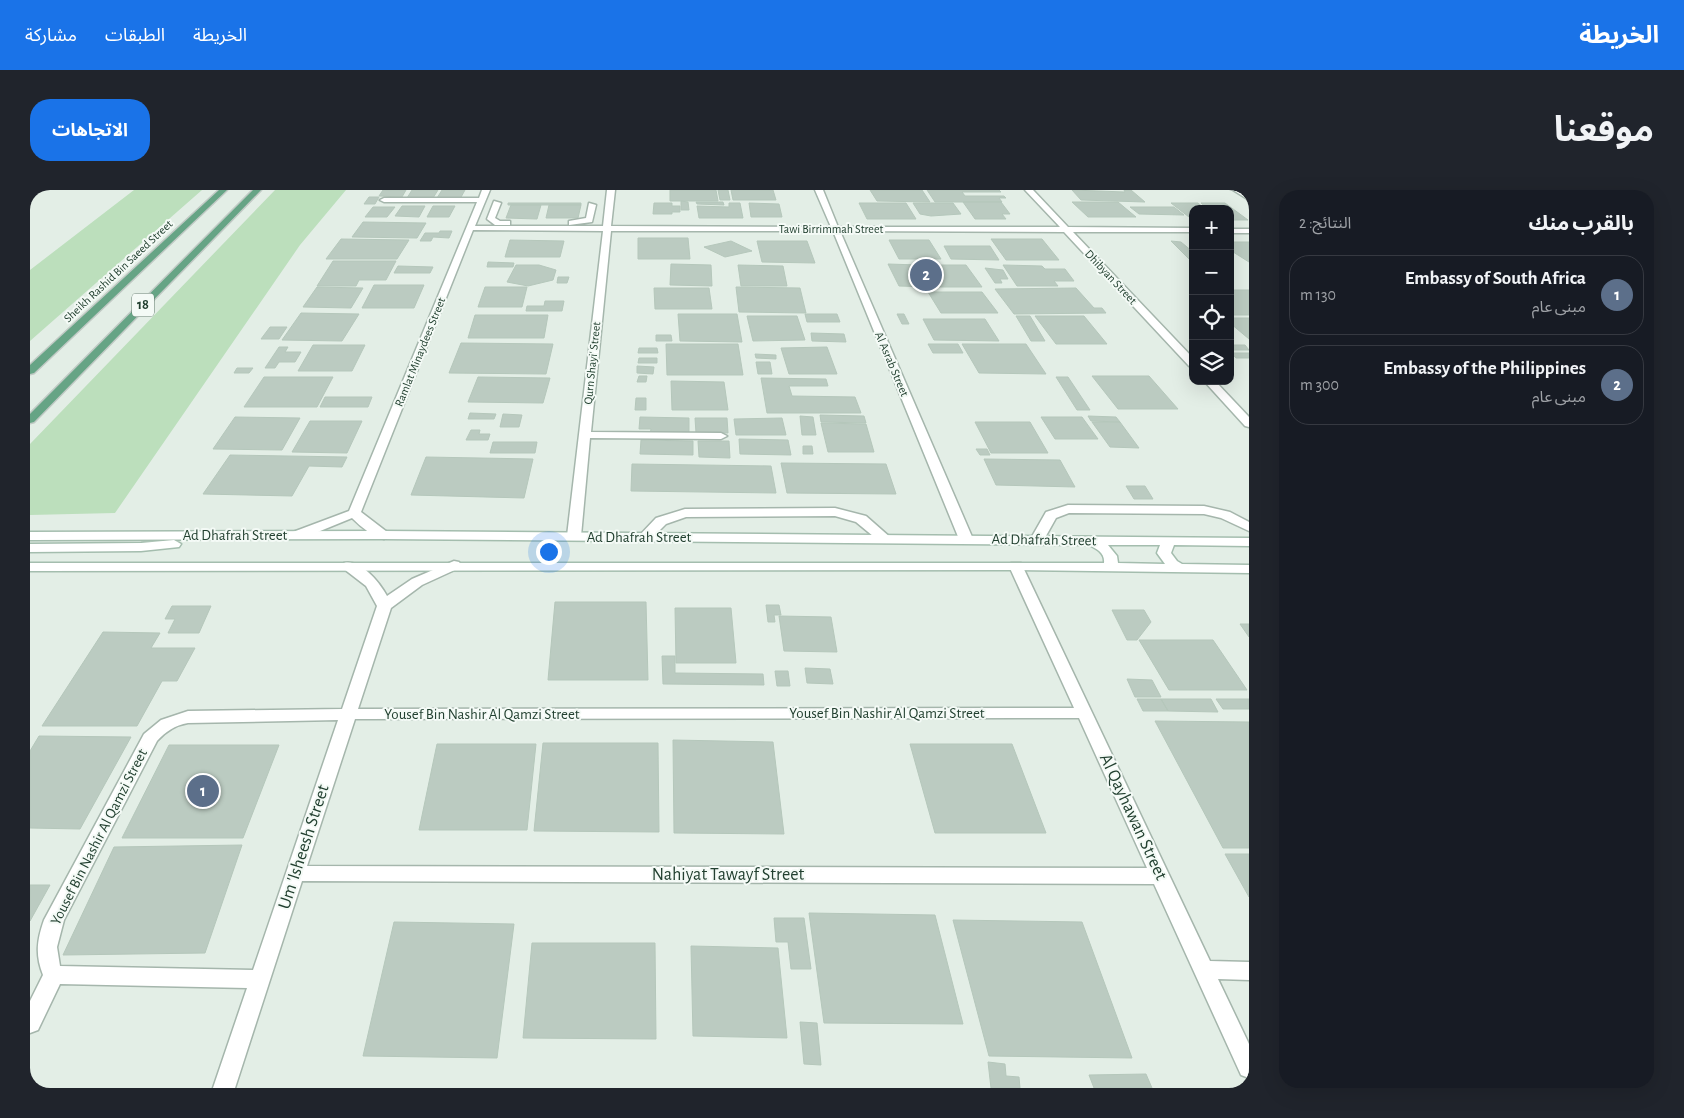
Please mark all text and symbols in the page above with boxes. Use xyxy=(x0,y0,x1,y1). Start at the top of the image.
text: الخريطة xyxy=(1579,24,1659,48)
text: مشاركة xyxy=(25,27,77,45)
text: الطبقات xyxy=(105,27,165,45)
text: الخريطة xyxy=(193,27,247,45)
button: الاتجاهات xyxy=(30,99,150,161)
text: موقعنا xyxy=(1554,113,1654,148)
map controls xyxy=(1189,205,1234,385)
button: + xyxy=(1189,205,1234,250)
text: بالقرب منك xyxy=(1528,213,1634,234)
text: النتائج: 2 xyxy=(1299,215,1351,231)
street label: Sheikh Rashid Bin Saeed Street xyxy=(61,218,175,324)
street label: Tawi Birrimmah Street xyxy=(779,223,883,235)
street label: Dhibyan Street xyxy=(1082,247,1139,307)
button: − xyxy=(1189,250,1234,295)
pin: 2 xyxy=(910,256,942,294)
text: Embassy of South Africa xyxy=(1405,269,1586,288)
text: 130 m xyxy=(1300,287,1336,303)
text: 1 xyxy=(1614,287,1620,303)
road number: 18 xyxy=(132,294,154,316)
button: locate xyxy=(1189,295,1234,340)
street label: Ramlat Minaydees Street xyxy=(393,296,448,409)
text: مبنى عام xyxy=(1532,299,1586,315)
street label: Qurn Shayi' Street xyxy=(582,321,603,405)
street label: Al Asrab Street xyxy=(873,330,911,398)
button: layers xyxy=(1189,340,1234,385)
text: Embassy of the Philippines xyxy=(1383,359,1586,378)
text: 300 m xyxy=(1300,377,1339,393)
text: 2 xyxy=(1613,377,1621,393)
text: مبنى عام xyxy=(1532,389,1586,405)
street label: Ad Dhafrah Street xyxy=(183,528,288,543)
street label: Ad Dhafrah Street xyxy=(587,530,692,545)
street label: Ad Dhafrah Street xyxy=(992,532,1097,548)
your location xyxy=(536,539,562,565)
street label: Yousef Bin Nashir Al Qamzi Street xyxy=(789,706,985,721)
street label: Yousef Bin Nashir Al Qamzi Street xyxy=(384,707,580,722)
street label: Yousef Bin Nashir Al Qamzi Street xyxy=(48,746,150,927)
street label: Al Qayhawan Street xyxy=(1096,751,1170,883)
pin: 1 xyxy=(187,772,219,810)
street label: Um 'Isheesh Street xyxy=(275,782,333,911)
street label: Nahiyat Tawayf Street xyxy=(652,866,805,884)

